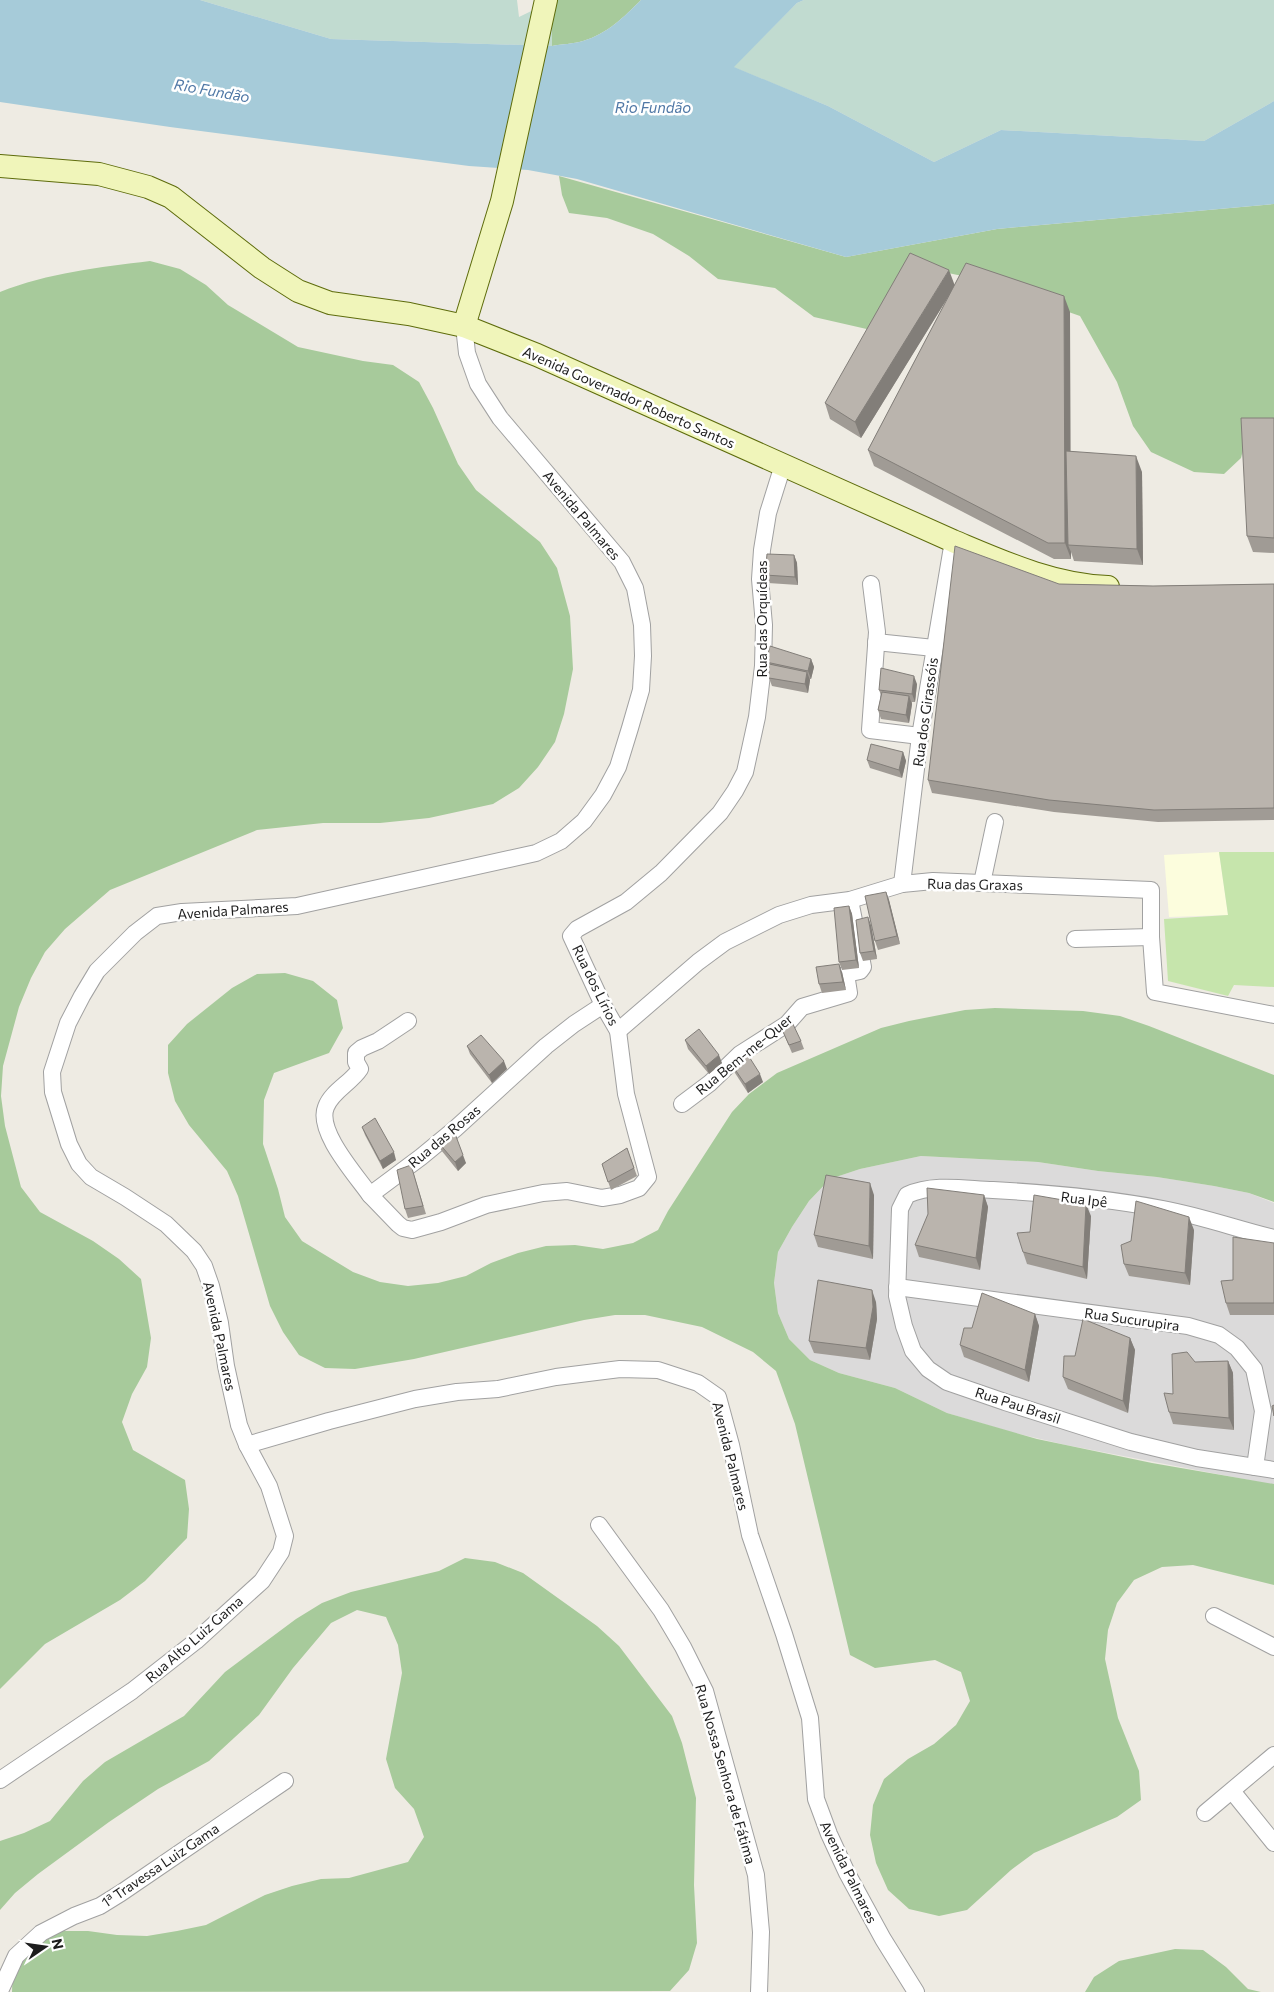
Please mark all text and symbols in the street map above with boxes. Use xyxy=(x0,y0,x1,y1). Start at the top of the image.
water label: Rio Fundão xyxy=(173,74,251,106)
water label: Rio Fundão xyxy=(615,98,691,116)
street label: Avenida Governador Roberto Santos xyxy=(520,342,738,452)
street label: Avenida Palmares xyxy=(540,467,624,563)
street label: Rua das Orquídeas xyxy=(753,560,770,678)
street label: Rua dos Girassóis xyxy=(909,656,941,768)
street label: Rua das Graxas xyxy=(927,875,1023,893)
street label: Avenida Palmares xyxy=(177,898,289,922)
street label: Rua dos Lírios xyxy=(569,942,623,1028)
street label: Rua Bem-me-Quer xyxy=(692,1010,796,1098)
street label: Rua das Rosas xyxy=(405,1101,483,1171)
street label: Rua Ipê xyxy=(1060,1188,1108,1210)
street label: Avenida Palmares xyxy=(200,1280,240,1392)
street label: Rua Sucurupira xyxy=(1083,1304,1181,1334)
street label: Rua Pau Brasil xyxy=(973,1383,1063,1427)
street label: Avenida Palmares xyxy=(709,1400,753,1512)
street label: Rua Alto Luiz Gama xyxy=(142,1592,246,1686)
street label: Rua Nossa Senhora de Fátima xyxy=(692,1682,760,1866)
street label: Avenida Palmares xyxy=(817,1818,881,1926)
street label: 1ª Travessa Luiz Gama xyxy=(98,1819,222,1911)
north arrow xyxy=(20,1922,70,1972)
text: N xyxy=(49,1937,68,1951)

